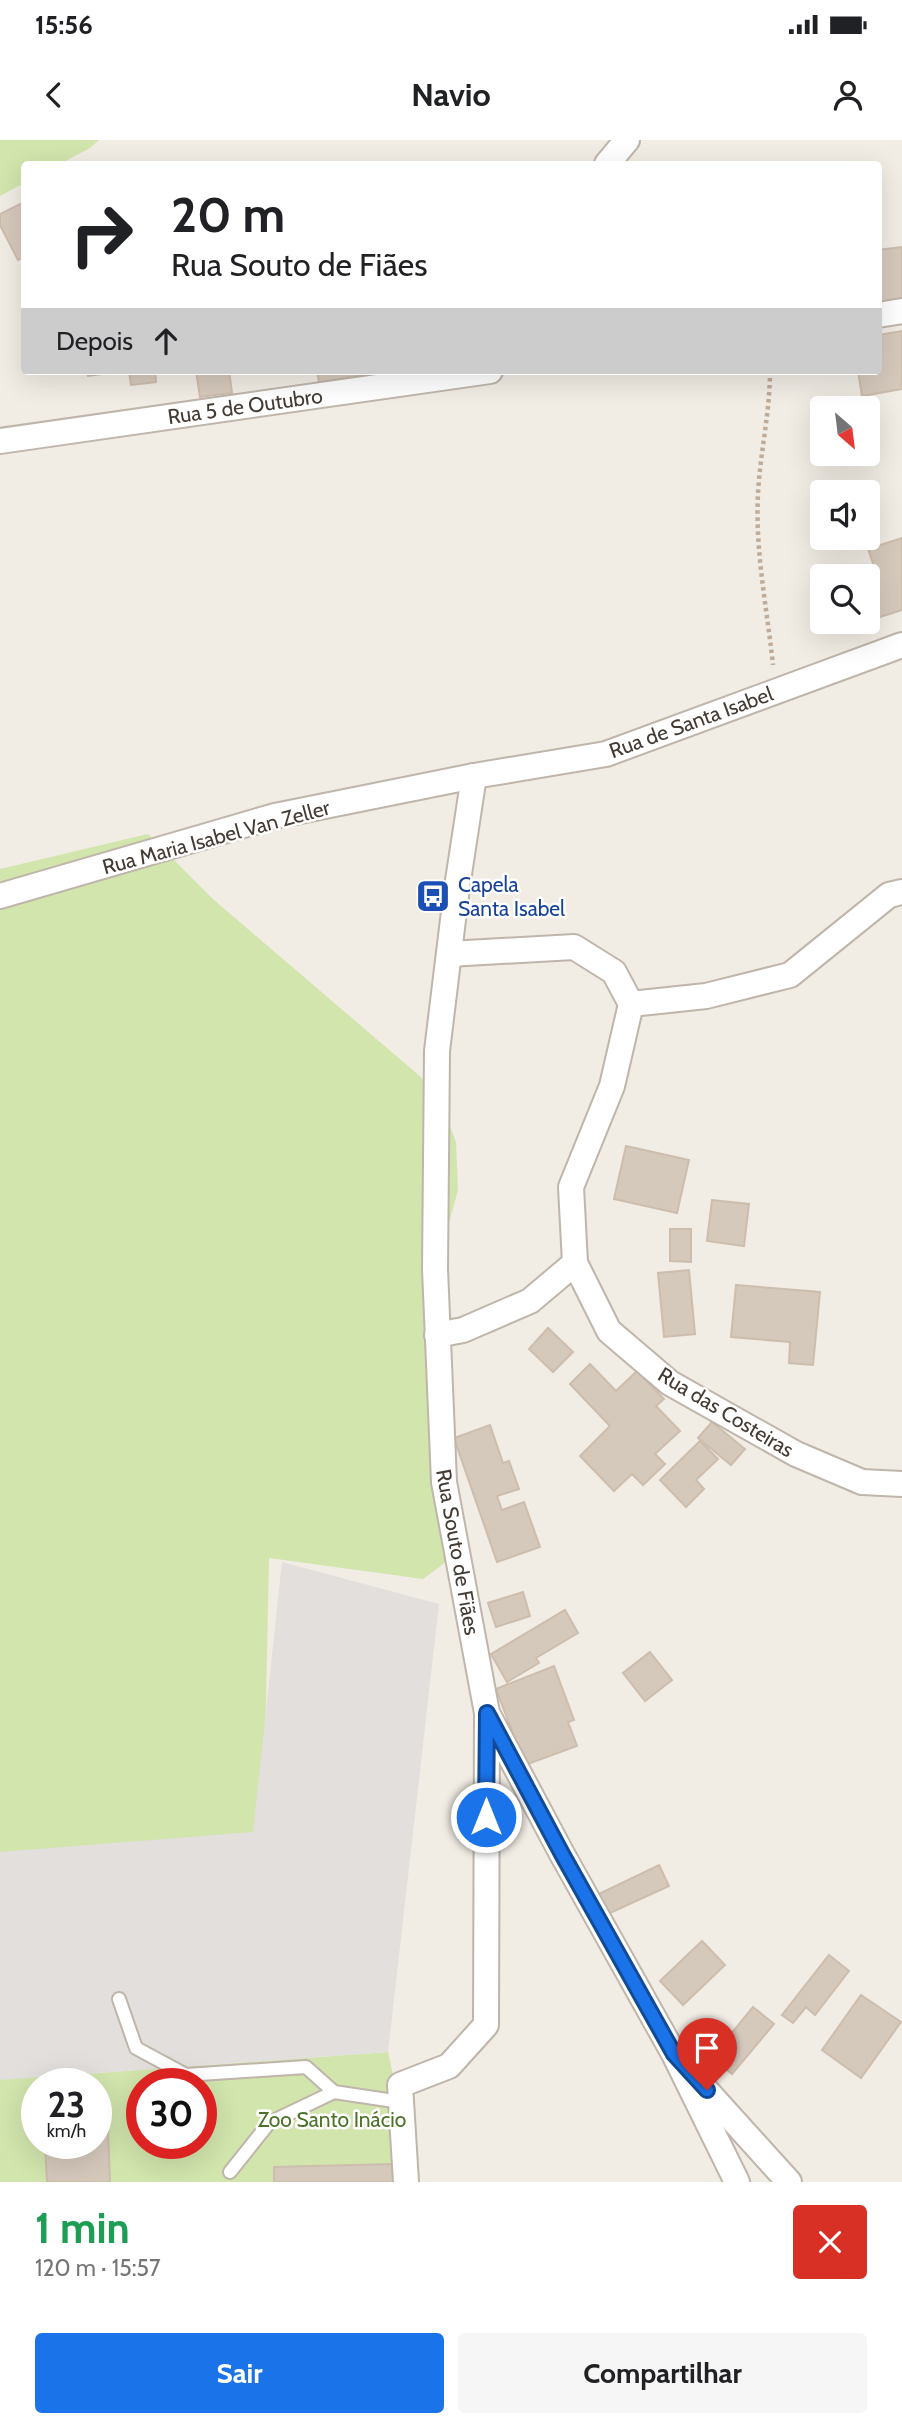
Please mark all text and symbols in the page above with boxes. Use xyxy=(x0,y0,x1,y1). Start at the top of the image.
text: 15:56 xyxy=(35,9,93,41)
text: Navio xyxy=(411,75,491,114)
icon: back xyxy=(35,76,73,114)
icon: person xyxy=(829,76,867,114)
text: 20 m xyxy=(171,185,285,244)
icon: right xyxy=(56,189,147,280)
text: Rua Souto de Fiães xyxy=(171,245,427,284)
icon: ahead xyxy=(147,322,185,360)
text: Depois xyxy=(56,325,133,357)
street label: Rua 5 de Outubro xyxy=(166,383,324,429)
north arrow xyxy=(810,396,880,466)
map controls xyxy=(810,396,880,634)
button: sound xyxy=(810,480,880,550)
button: search xyxy=(810,564,880,634)
street label: Rua de Santa Isabel xyxy=(606,681,776,763)
street label: Rua Maria Isabel Van Zeller xyxy=(100,794,333,879)
place label: Capela Santa Isabel xyxy=(458,872,565,921)
bus stop icon: Capela Santa Isabel xyxy=(414,877,452,915)
street label: Rua das Costeiras xyxy=(654,1362,799,1462)
street label: Rua Souto de Fiães xyxy=(431,1467,485,1637)
position arrow xyxy=(449,1780,523,1854)
pin xyxy=(677,2018,737,2090)
icon: arrive xyxy=(688,2029,726,2067)
speed limit sign: 30 xyxy=(126,2068,217,2159)
text: 23 xyxy=(48,2083,85,2126)
park label: Zoo Santo Inácio xyxy=(258,2107,406,2132)
text: km/h xyxy=(47,2120,86,2142)
text: 1 min xyxy=(35,2202,130,2254)
button: close xyxy=(793,2205,867,2279)
text: 120 m · 15:57 xyxy=(35,2254,161,2282)
button: Sair xyxy=(35,2333,444,2413)
button: Compartilhar xyxy=(458,2333,867,2413)

